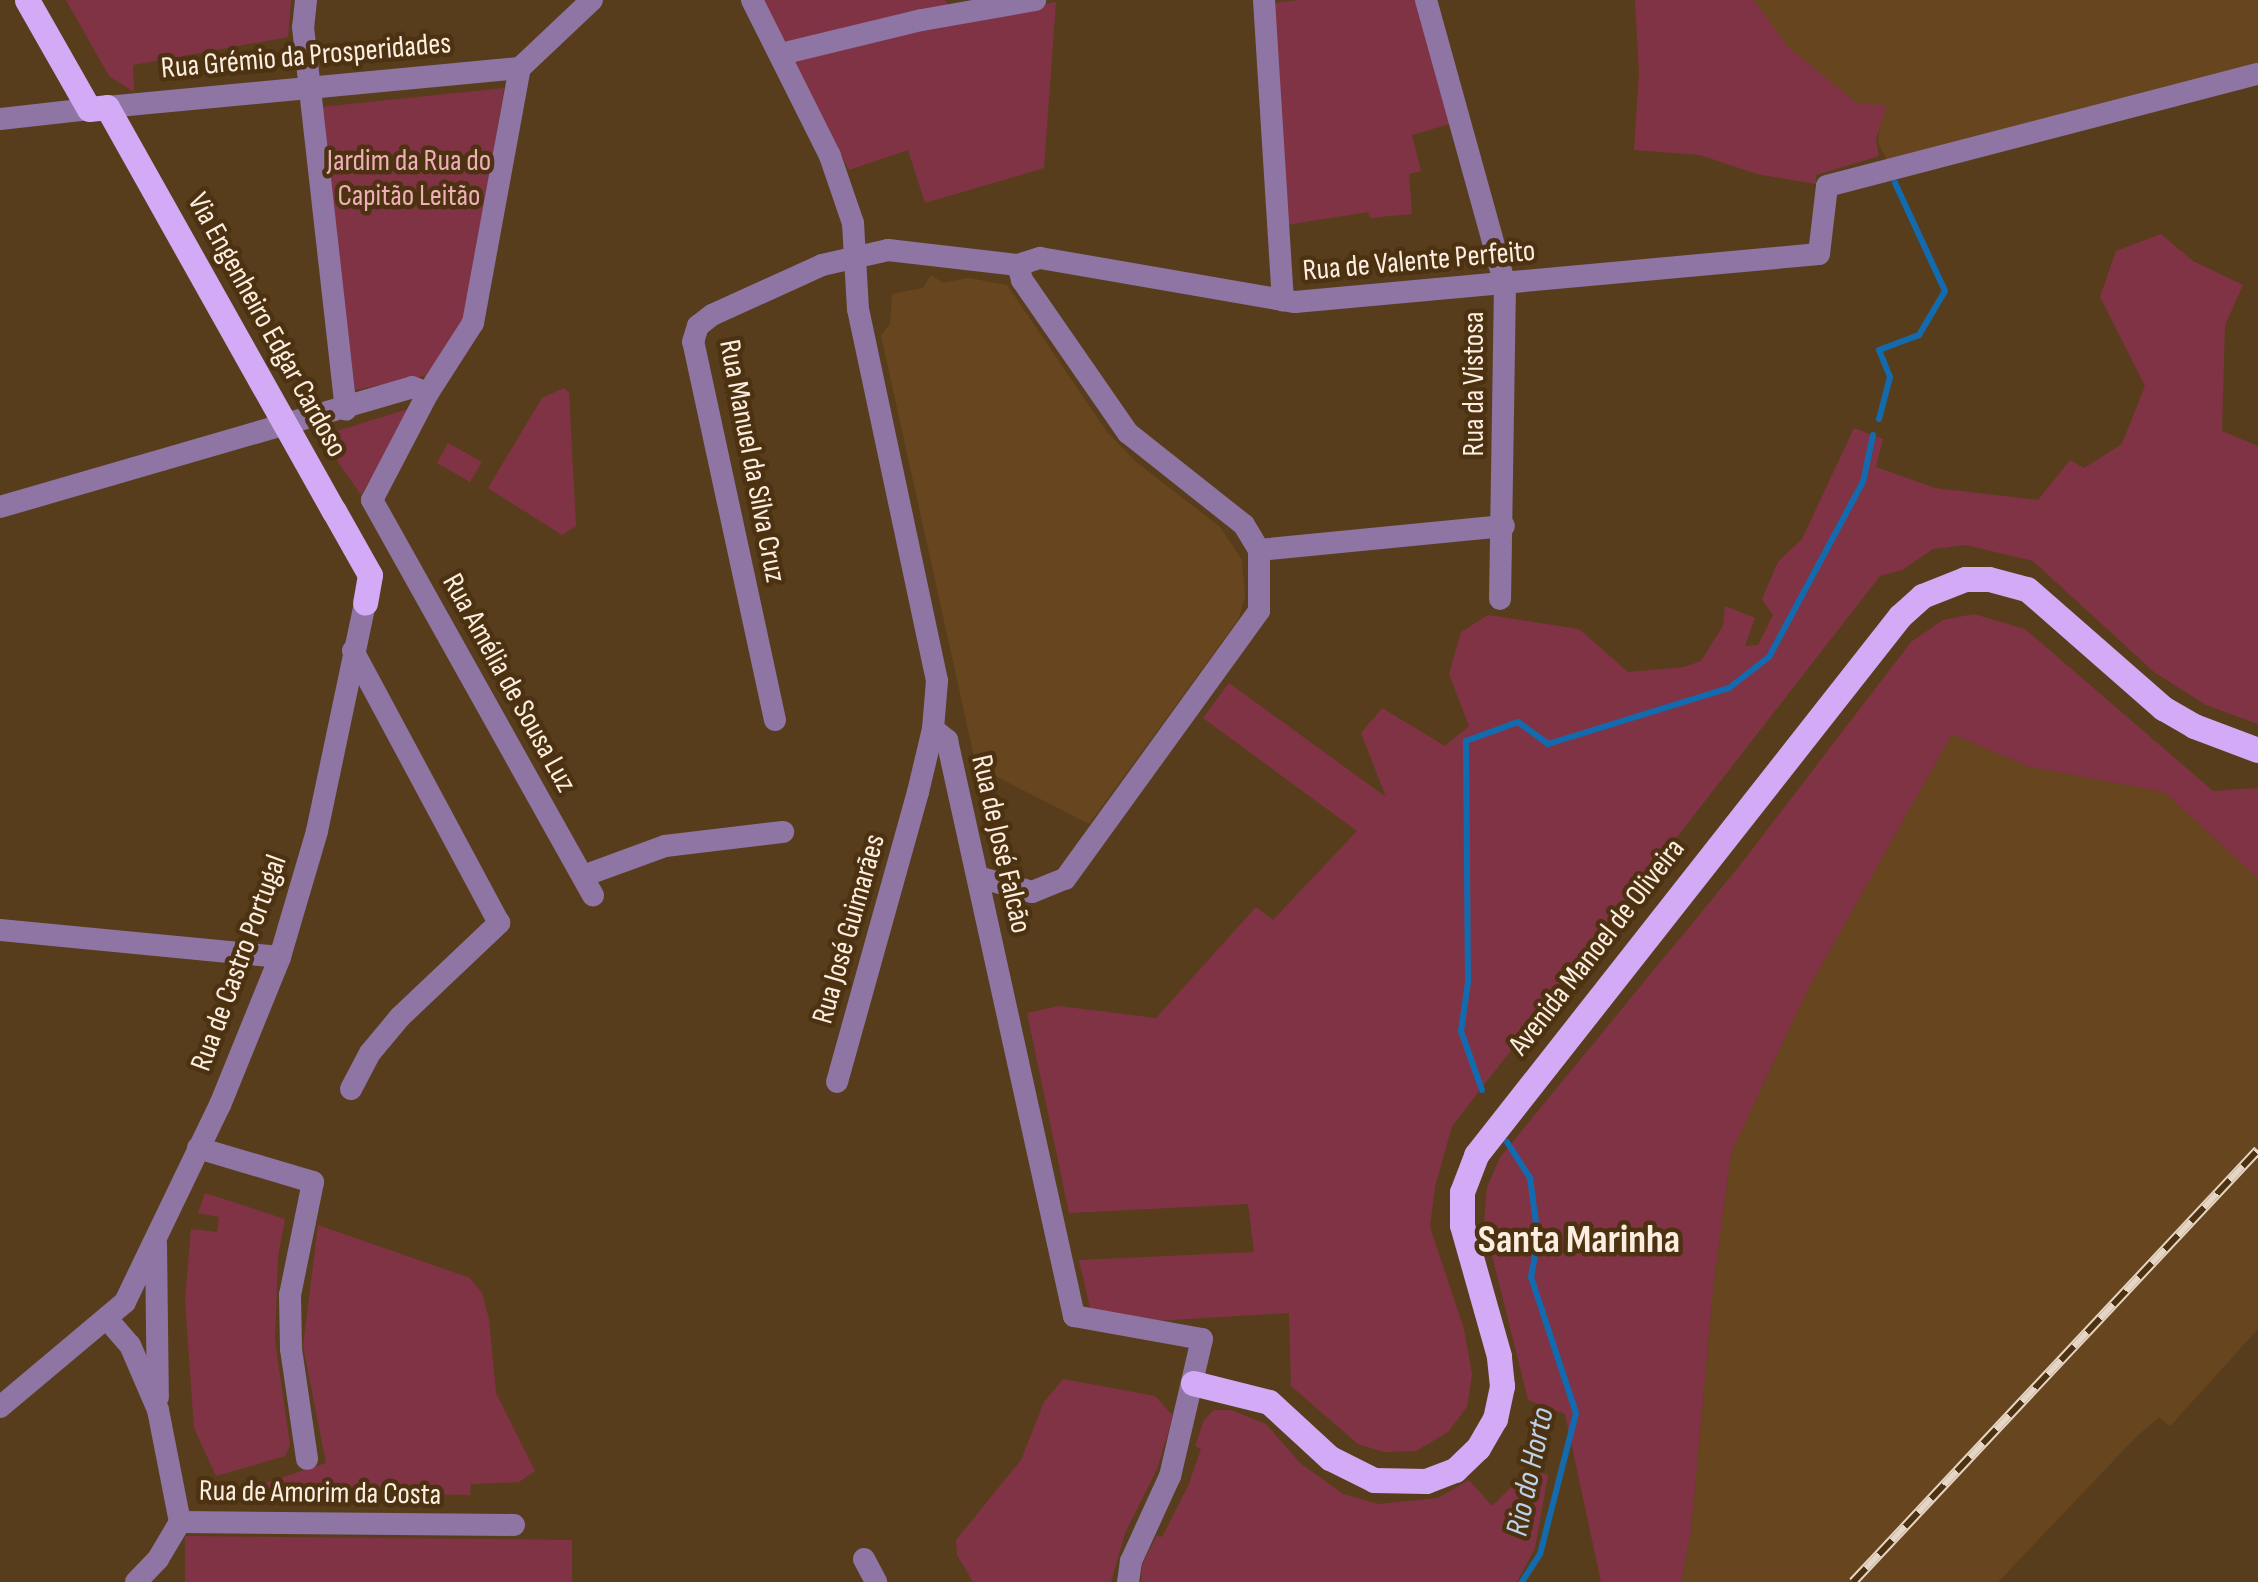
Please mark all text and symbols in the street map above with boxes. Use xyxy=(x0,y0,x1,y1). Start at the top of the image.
street label: Rua Grémio da Prosperidades xyxy=(160,25,452,87)
park label: Jardim da Rua do Capitão Leitão xyxy=(327,143,491,214)
street label: Via Engenheiro Edgar Cardoso xyxy=(179,187,355,463)
street label: Rua de Valente Perfeito xyxy=(1301,233,1537,289)
street label: Rua da Vistosa xyxy=(1456,312,1492,456)
street label: Rua Manuel da Silva Cruz xyxy=(711,337,793,585)
street label: Rua Amélia de Sousa Luz xyxy=(434,568,584,798)
street label: Rua de José Falcão xyxy=(963,751,1039,937)
street label: Rua José Guimarães xyxy=(805,830,893,1028)
street label: Avenida Manoel de Oliveira xyxy=(1501,832,1693,1062)
street label: Rua de Castro Portugal xyxy=(183,850,295,1076)
district label: Santa Marinha xyxy=(1478,1216,1680,1264)
water label: Rio do Horto xyxy=(1499,1404,1563,1540)
street label: Rua de Amorim da Costa xyxy=(199,1473,441,1513)

